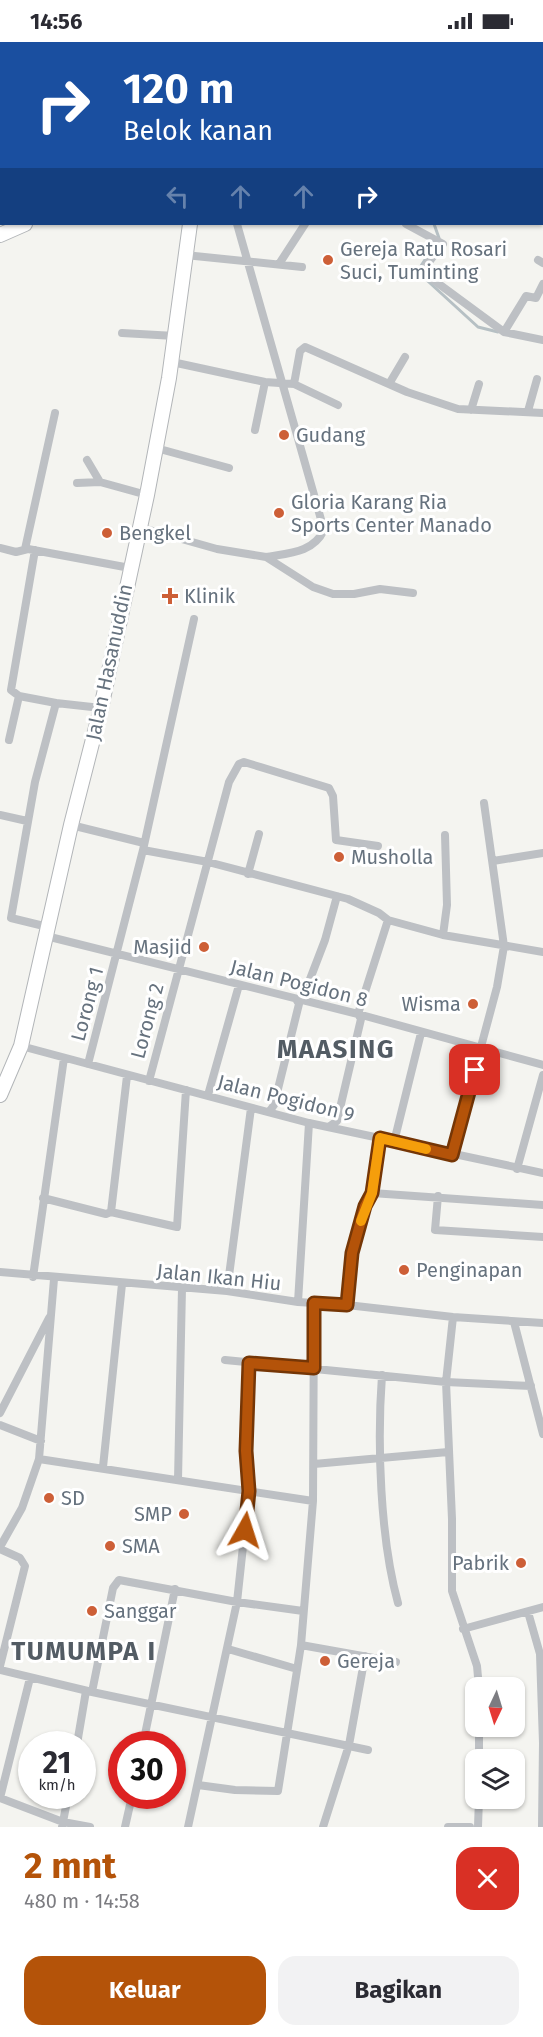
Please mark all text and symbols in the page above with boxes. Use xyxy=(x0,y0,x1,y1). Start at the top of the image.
text: 14:56 xyxy=(30,8,82,35)
text: 120 m xyxy=(123,64,234,114)
icon: right xyxy=(24,66,102,144)
text: Belok kanan xyxy=(123,115,273,147)
icon: left xyxy=(161,180,194,213)
icon: ahead xyxy=(224,180,257,213)
icon: ahead xyxy=(287,180,320,213)
icon: right xyxy=(350,180,383,213)
place label: Gereja Ratu Rosari Suci, Tuminting xyxy=(340,237,507,284)
marker: Gereja Ratu Rosari Suci, Tuminting xyxy=(321,253,335,267)
place label: Gudang xyxy=(296,423,366,447)
marker: Gudang xyxy=(277,428,291,442)
place label: Gloria Karang Ria Sports Center Manado xyxy=(291,490,492,537)
marker: Gloria Karang Ria Sports Center Manado xyxy=(272,506,286,520)
place label: Bengkel xyxy=(119,521,191,545)
marker: Bengkel xyxy=(100,526,114,540)
street label: Jalan Hasanuddin xyxy=(81,582,137,742)
place label: Klinik xyxy=(184,584,236,608)
marker: Klinik xyxy=(161,587,179,605)
place label: Musholla xyxy=(351,845,433,869)
marker: Musholla xyxy=(332,850,346,864)
place label: Masjid xyxy=(133,935,192,959)
marker: Masjid xyxy=(197,940,211,954)
street label: Jalan Pogidon 8 xyxy=(228,954,370,1012)
street label: Lorong 1 xyxy=(66,964,108,1044)
street label: Lorong 2 xyxy=(125,981,169,1061)
place label: Wisma xyxy=(401,992,461,1016)
marker: Wisma xyxy=(466,997,480,1011)
district label: MAASING xyxy=(277,1034,395,1065)
pin xyxy=(449,1044,500,1095)
icon: arrive xyxy=(458,1053,491,1086)
street label: Jalan Pogidon 9 xyxy=(215,1069,357,1127)
place label: Penginapan xyxy=(416,1258,523,1282)
street label: Jalan Ikan Hiu xyxy=(156,1259,282,1295)
marker: Penginapan xyxy=(397,1263,411,1277)
place label: SD xyxy=(61,1486,85,1510)
marker: SD xyxy=(42,1491,56,1505)
position arrow xyxy=(213,1498,277,1562)
place label: SMP xyxy=(134,1502,172,1526)
marker: SMP xyxy=(177,1507,191,1521)
place label: SMA xyxy=(122,1534,160,1558)
marker: SMA xyxy=(103,1539,117,1553)
place label: Pabrik xyxy=(452,1551,510,1575)
marker: Pabrik xyxy=(514,1556,528,1570)
place label: Sanggar xyxy=(104,1599,177,1623)
marker: Sanggar xyxy=(85,1604,99,1618)
district label: TUMUMPA I xyxy=(11,1636,157,1667)
place label: Gereja xyxy=(337,1649,395,1673)
marker: Gereja xyxy=(318,1654,332,1668)
north arrow xyxy=(465,1677,525,1737)
map controls xyxy=(465,1677,525,1809)
speed limit sign: 30 xyxy=(108,1731,186,1809)
text: 21 xyxy=(43,1745,71,1781)
button: layers xyxy=(465,1749,525,1809)
text: km/h xyxy=(38,1776,76,1794)
text: 2 mnt xyxy=(24,1844,116,1888)
button: close xyxy=(456,1847,519,1910)
text: 480 m · 14:58 xyxy=(24,1889,140,1913)
button: Keluar xyxy=(24,1956,266,2025)
button: Bagikan xyxy=(278,1956,519,2025)

